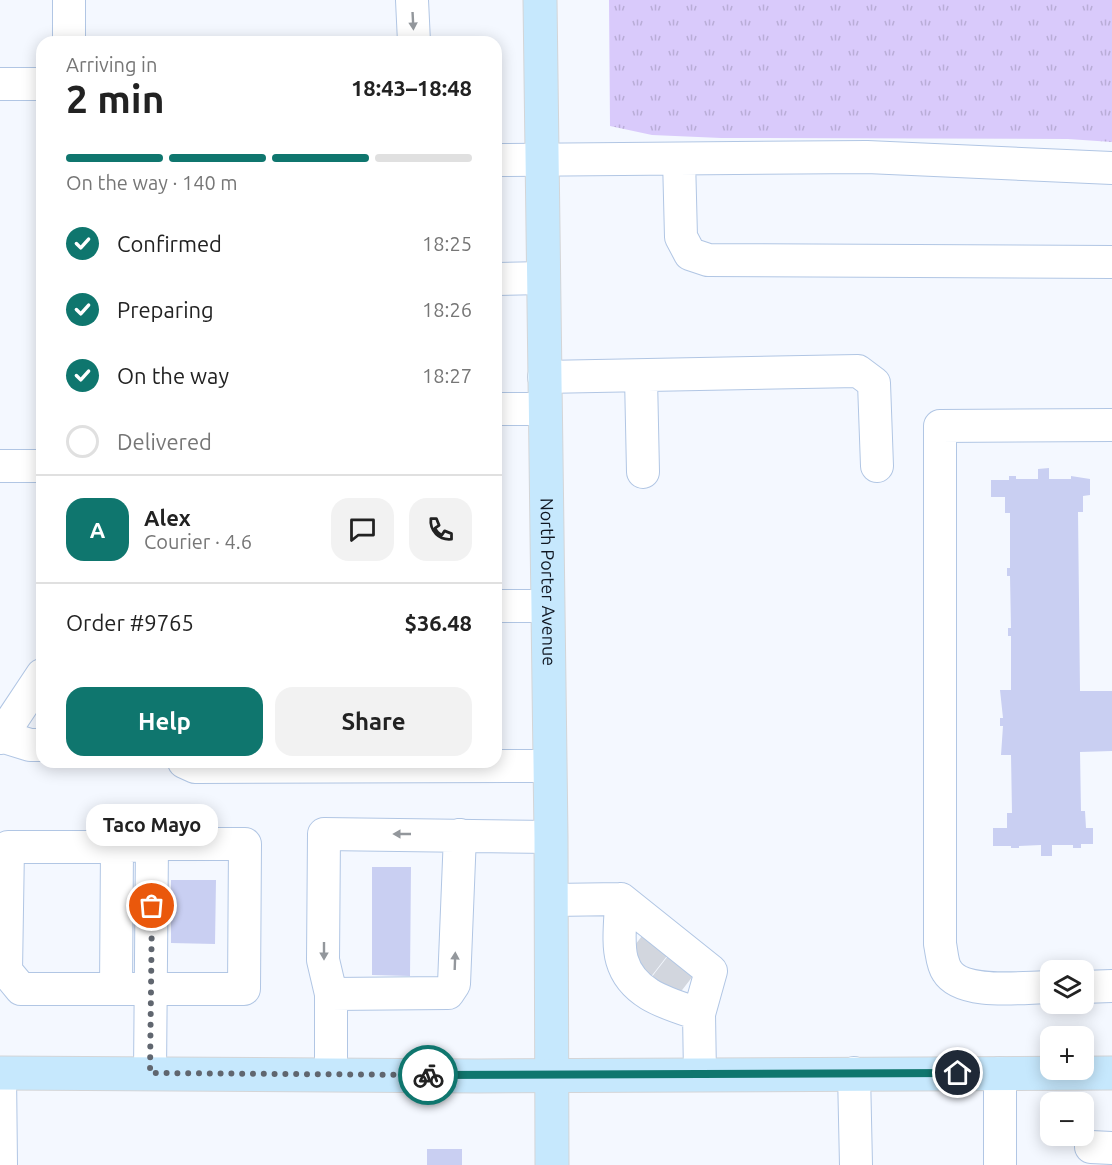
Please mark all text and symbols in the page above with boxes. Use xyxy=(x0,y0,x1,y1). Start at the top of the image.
one-way arrow xyxy=(408,12,417,31)
text: Arriving in xyxy=(66,53,157,76)
text: 18:43–18:48 xyxy=(351,75,472,100)
text: 2 min xyxy=(66,77,165,120)
text: On the way · 140 m xyxy=(66,171,238,194)
icon: check xyxy=(66,227,99,260)
text: Confirmed xyxy=(117,231,222,256)
text: 18:25 xyxy=(422,232,472,255)
icon: check xyxy=(66,293,99,326)
text: Preparing xyxy=(117,297,214,322)
text: 18:26 xyxy=(422,298,472,321)
icon: check xyxy=(66,359,99,392)
text: On the way xyxy=(117,363,229,388)
text: 18:27 xyxy=(422,364,472,387)
text: Delivered xyxy=(117,429,212,454)
button: chat xyxy=(331,498,394,561)
button: phone xyxy=(409,498,472,561)
street label: North Porter Avenue xyxy=(538,498,560,666)
text: Alex xyxy=(144,505,191,530)
text: A xyxy=(90,517,105,542)
text: Courier · 4.6 xyxy=(144,530,252,553)
text: Order #9765 xyxy=(66,610,194,635)
text: $36.48 xyxy=(405,610,472,635)
button: Help xyxy=(66,687,263,756)
button: Share xyxy=(275,687,472,756)
callout: Taco Mayo xyxy=(86,804,218,846)
text: Taco Mayo xyxy=(103,813,201,836)
one-way arrow xyxy=(392,829,411,839)
pin xyxy=(126,880,177,931)
icon: bag xyxy=(135,889,168,922)
one-way arrow xyxy=(319,941,328,960)
one-way arrow xyxy=(450,951,460,970)
map controls xyxy=(1040,960,1094,1146)
button: layers xyxy=(1040,960,1094,1014)
button: + xyxy=(1040,1026,1094,1080)
courier xyxy=(398,1045,458,1105)
pin xyxy=(932,1047,983,1098)
icon: home xyxy=(941,1056,974,1089)
icon: bike xyxy=(412,1059,445,1092)
button: − xyxy=(1040,1092,1094,1146)

